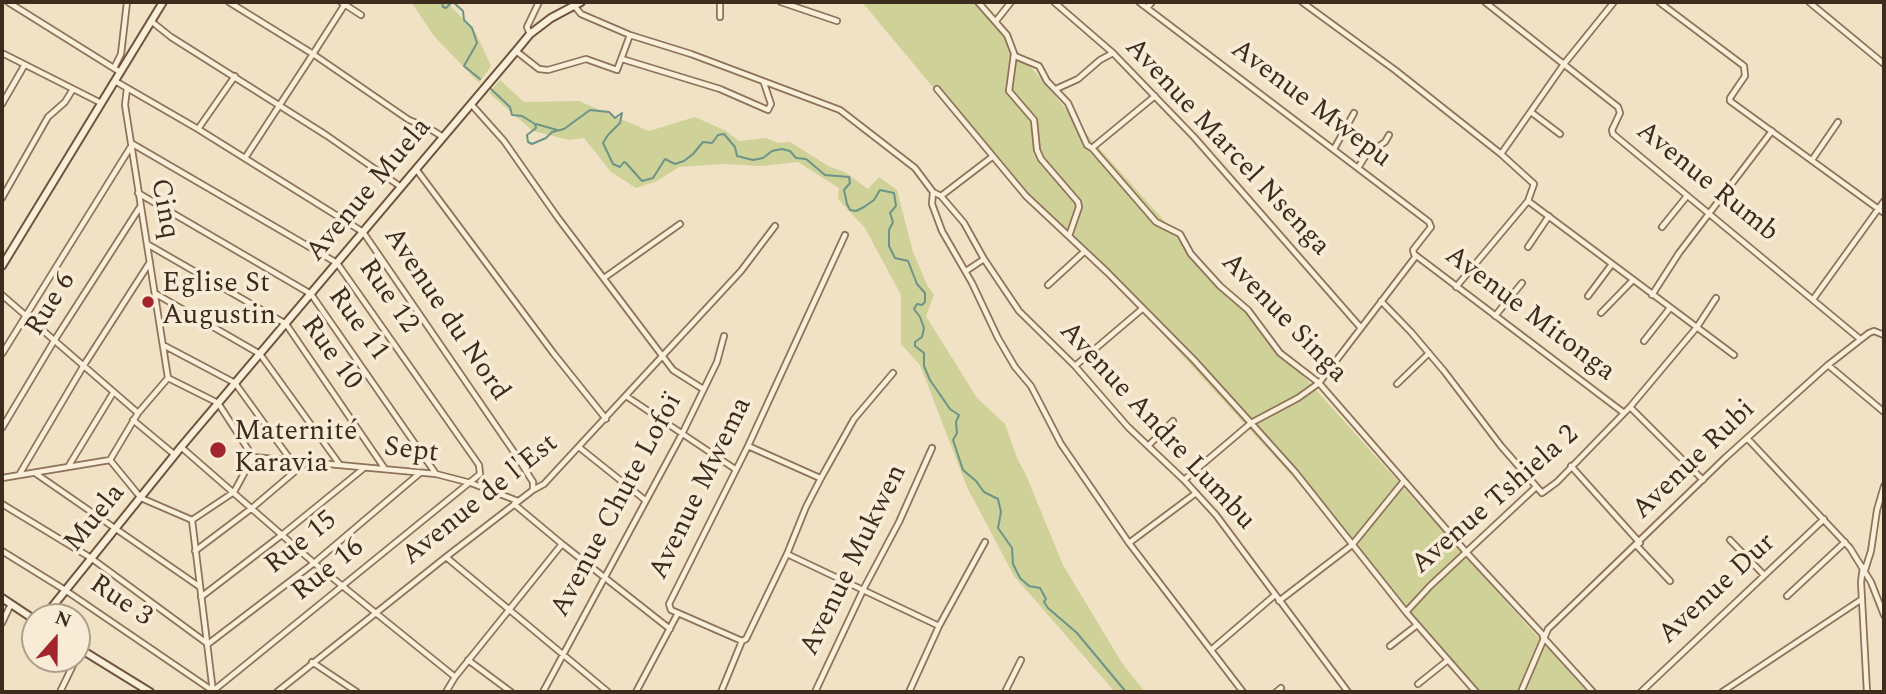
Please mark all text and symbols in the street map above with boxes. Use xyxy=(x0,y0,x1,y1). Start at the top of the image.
street label: Avenue Marcel Nsenga xyxy=(1116,32,1336,264)
street label: Avenue Mwepu xyxy=(1223,34,1397,176)
street label: Avenue Muela xyxy=(300,112,440,270)
street label: Avenue Rumb xyxy=(1628,115,1784,251)
street label: Cinq xyxy=(141,176,185,242)
street label: Avenue du Nord xyxy=(375,222,515,408)
street label: Avenue Mitonga xyxy=(1437,240,1621,390)
street label: Avenue Singa xyxy=(1213,247,1353,391)
street label: Rue 12 xyxy=(350,253,424,341)
street label: Rue 6 xyxy=(20,267,84,343)
place label: Eglise St Augustin xyxy=(162,269,276,335)
street label: Rue 11 xyxy=(319,282,395,368)
marker: Eglise St Augustin xyxy=(140,294,156,310)
street label: Rue 10 xyxy=(292,311,368,397)
street label: Avenue Andre Lumbu xyxy=(1051,316,1261,538)
street label: Avenue Chute Lofoï xyxy=(545,388,691,624)
street label: Avenue Mwema xyxy=(643,392,761,586)
street label: Avenue Rubi xyxy=(1626,394,1764,528)
place label: Maternité Karavia xyxy=(234,417,358,483)
street label: Avenue Tshiela 2 xyxy=(1406,419,1586,583)
street label: Avenue de l'Est xyxy=(396,428,566,574)
street label: Sept xyxy=(382,432,440,472)
marker: Maternité Karavia xyxy=(208,440,228,460)
street label: Avenue Mukwen xyxy=(794,460,916,662)
street label: Muela xyxy=(58,478,134,560)
street label: Rue 15 xyxy=(259,505,345,583)
street label: Avenue Dur xyxy=(1652,527,1784,653)
street label: Rue 16 xyxy=(286,532,372,610)
street label: Rue 3 xyxy=(82,569,158,635)
north arrow xyxy=(21,603,91,673)
text: N xyxy=(51,603,75,636)

